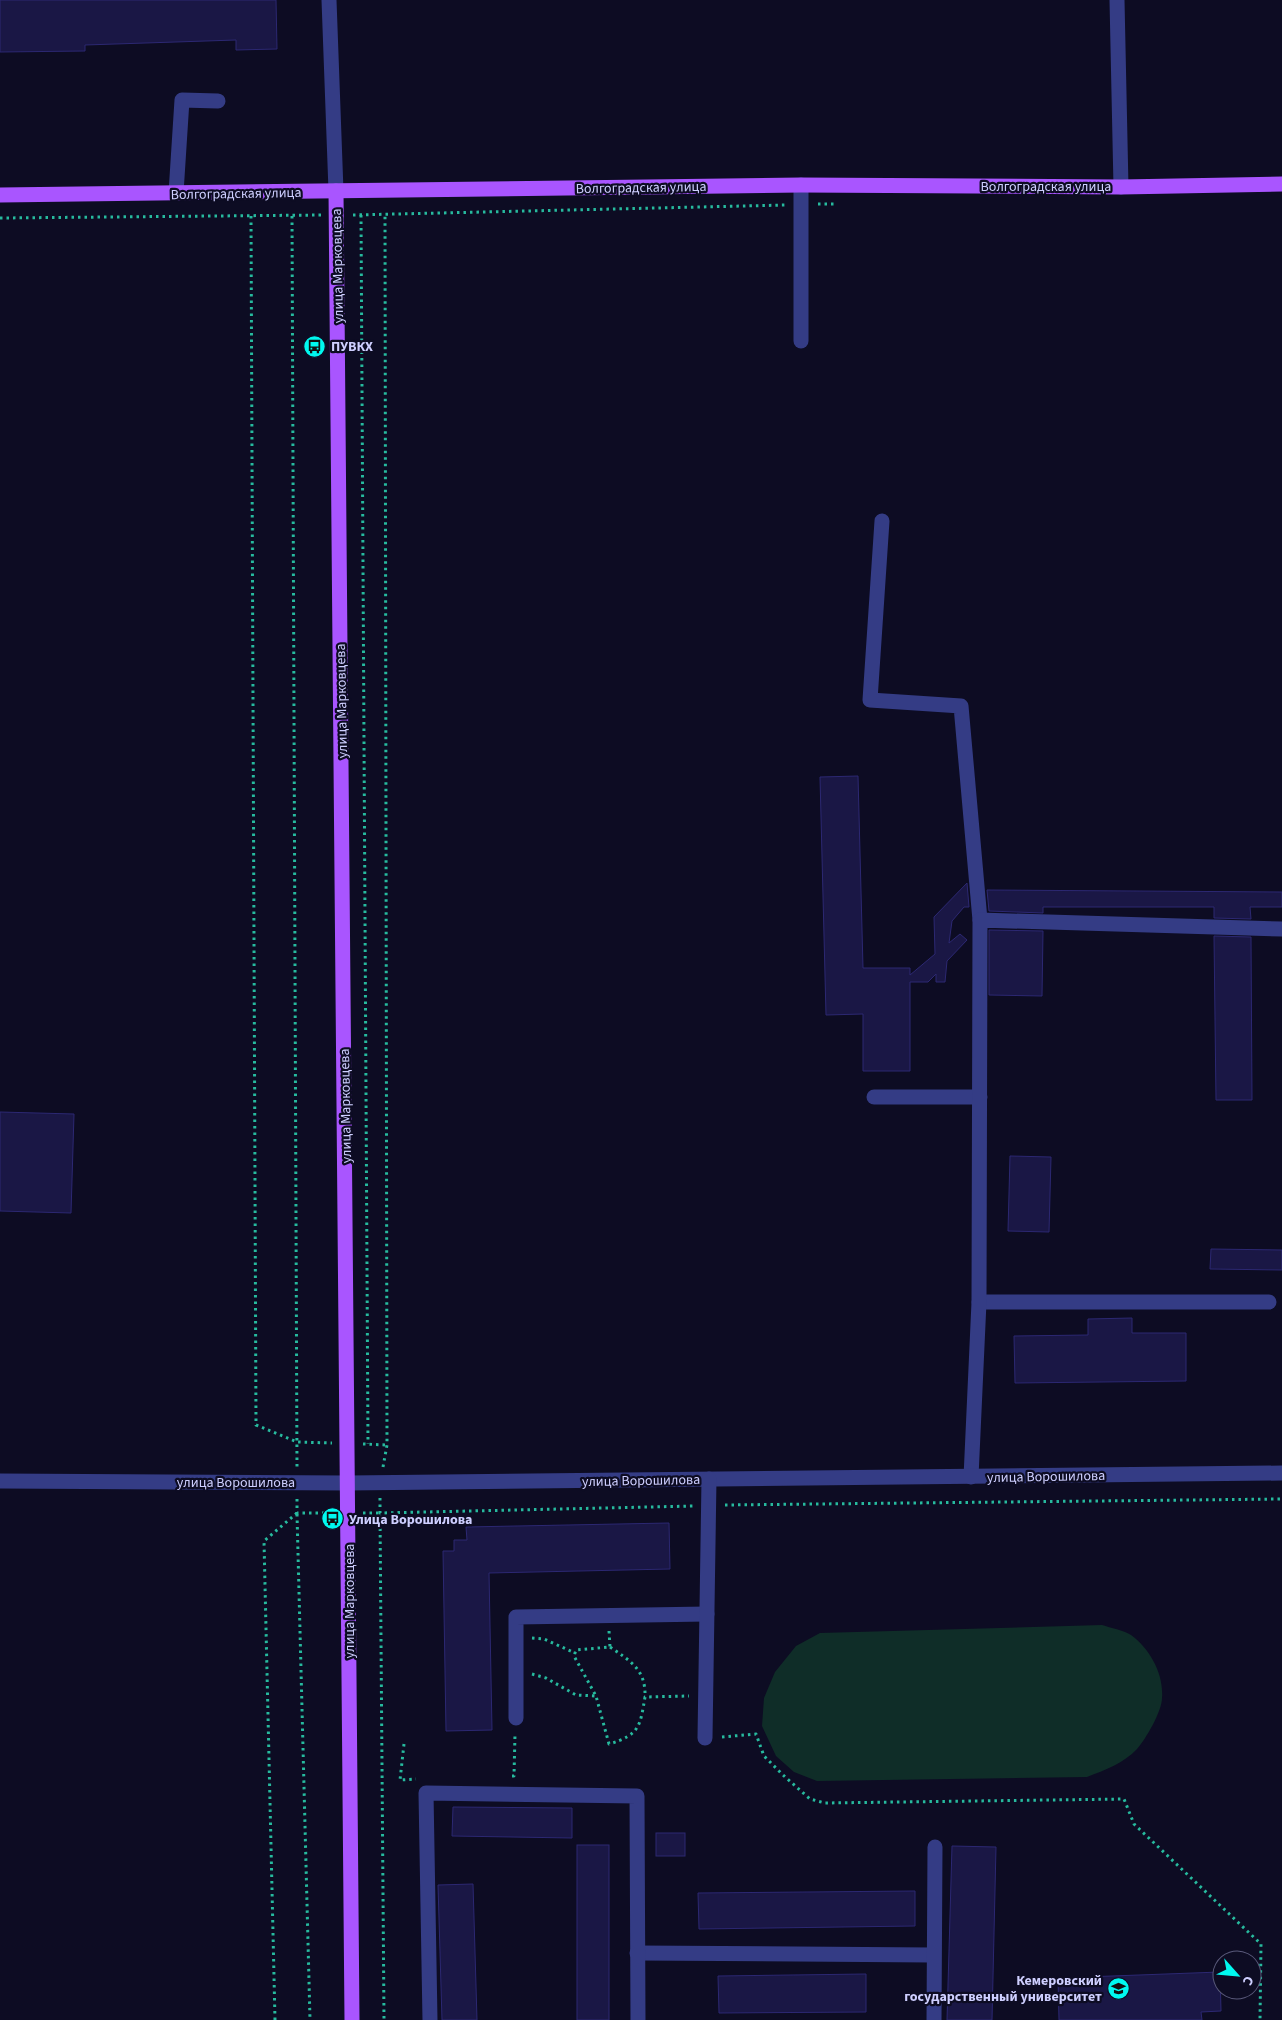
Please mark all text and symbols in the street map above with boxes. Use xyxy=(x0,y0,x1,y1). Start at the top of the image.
street label: Волгоградская улица xyxy=(575,177,707,199)
street label: Волгоградская улица xyxy=(981,177,1111,197)
street label: Волгоградская улица xyxy=(170,183,302,205)
street label: улица Марковцева xyxy=(327,208,349,324)
bus stop icon: ПУВКХ xyxy=(303,334,327,358)
place label: ПУВКХ xyxy=(331,337,373,357)
street label: улица Марковцева xyxy=(331,643,353,759)
street label: улица Марковцева xyxy=(335,1048,357,1164)
street label: улица Ворошилова xyxy=(987,1466,1105,1488)
street label: улица Ворошилова xyxy=(582,1470,700,1492)
street label: улица Ворошилова xyxy=(177,1473,295,1493)
bus stop icon: Улица Ворошилова xyxy=(321,1507,345,1531)
place label: Улица Ворошилова xyxy=(349,1510,472,1530)
street label: улица Марковцева xyxy=(340,1544,360,1658)
north arrow xyxy=(1212,1950,1262,2000)
place label: Кемеровский государственный университет xyxy=(904,1971,1102,2007)
text: С xyxy=(1237,1972,1258,1989)
school or university icon: Кемеровский государственный университет xyxy=(1106,1976,1130,2000)

